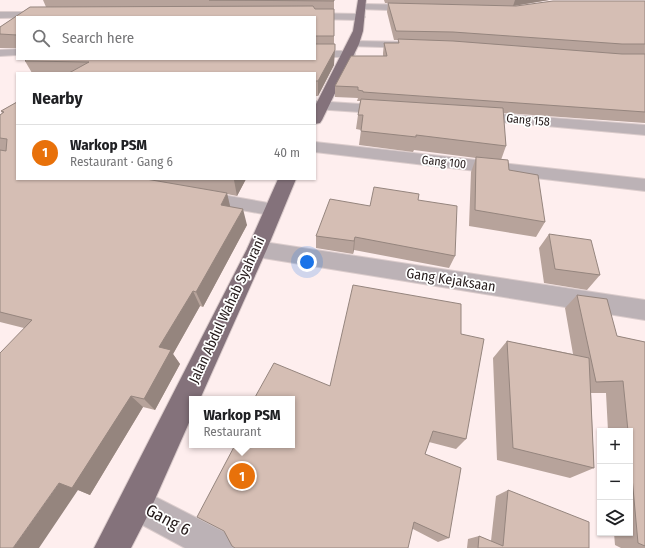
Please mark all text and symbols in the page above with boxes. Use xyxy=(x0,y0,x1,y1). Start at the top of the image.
search box xyxy=(16,16,316,60)
icon: search xyxy=(30,27,52,49)
text: Search here xyxy=(62,29,134,47)
text: Nearby xyxy=(32,88,83,109)
street label: Gang 158 xyxy=(506,111,550,129)
text: Warkop PSM xyxy=(70,136,147,154)
text: 1 xyxy=(42,145,48,160)
text: 40 m xyxy=(274,145,300,160)
street label: Gang 100 xyxy=(421,153,467,171)
text: Restaurant · Gang 6 xyxy=(70,154,173,169)
street label: Jalan Abdul Wahab Syahrani xyxy=(186,234,268,386)
your location xyxy=(297,252,317,272)
street label: Gang Kejaksaan xyxy=(405,265,497,295)
popup xyxy=(189,396,295,448)
text: Warkop PSM xyxy=(203,406,281,424)
text: Restaurant xyxy=(203,424,261,439)
map controls xyxy=(597,428,633,536)
button: + xyxy=(597,428,633,464)
pin: 1 xyxy=(229,461,255,491)
button: − xyxy=(597,464,633,500)
street label: Gang 6 xyxy=(142,500,194,540)
button: layers xyxy=(597,500,633,536)

